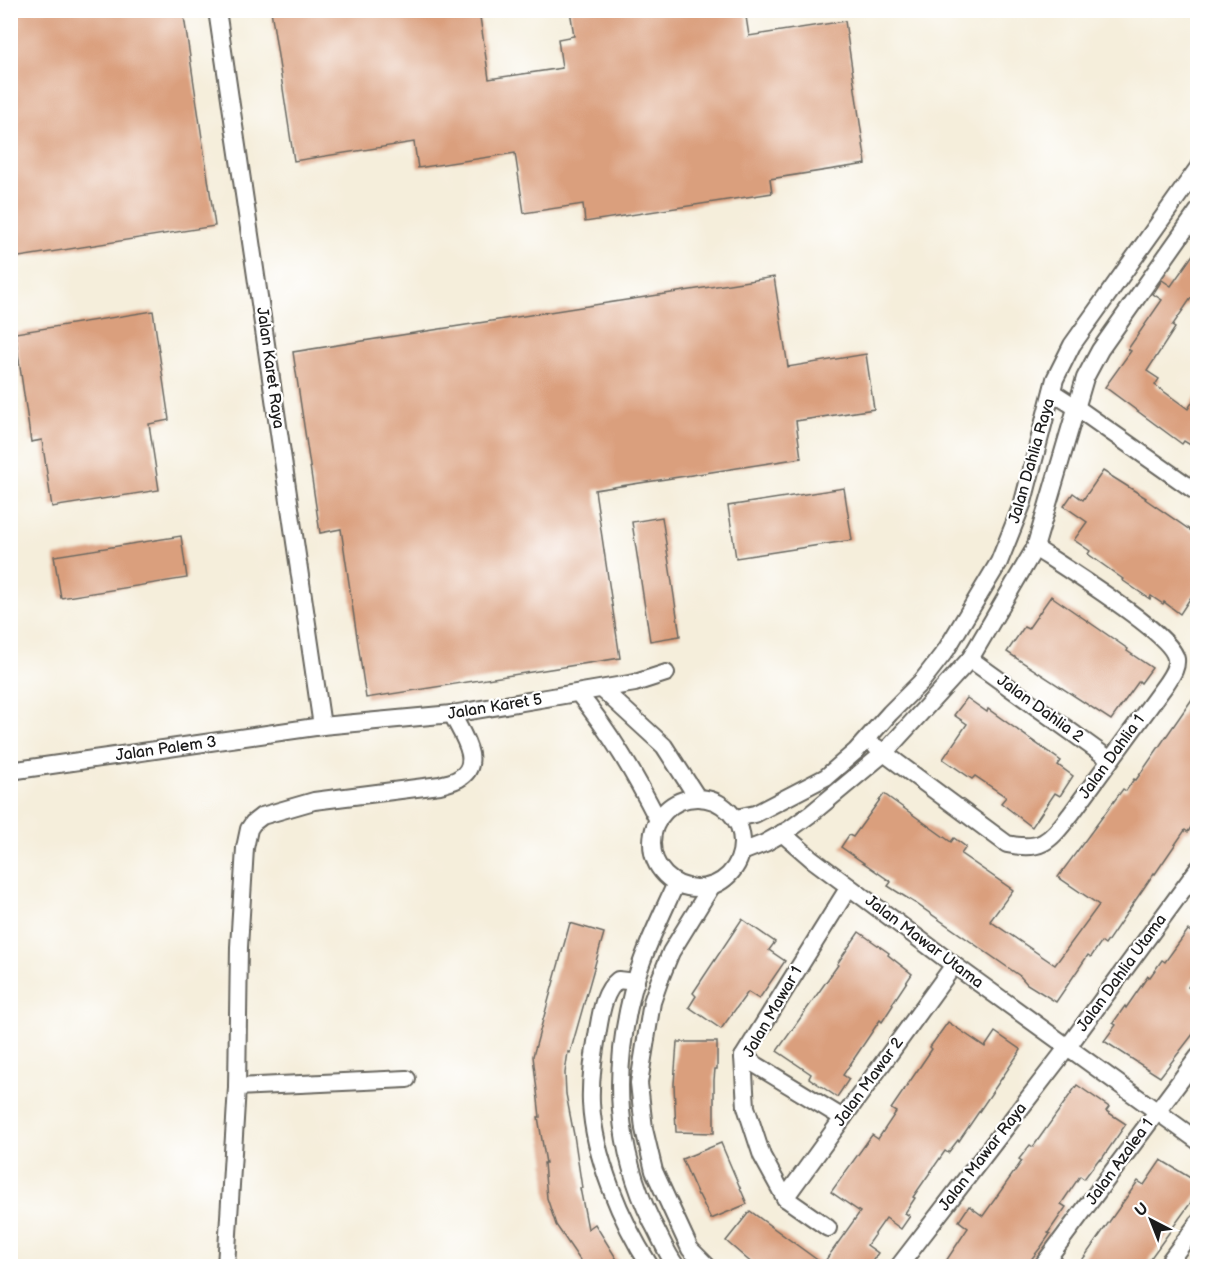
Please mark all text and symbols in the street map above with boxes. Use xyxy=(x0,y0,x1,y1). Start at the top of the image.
street label: Jalan Karet Raya xyxy=(252,306,288,430)
street label: Jalan Dahlia Raya xyxy=(1005,396,1059,526)
street label: Jalan Dahlia 2 xyxy=(993,671,1087,747)
street label: Jalan Karet 5 xyxy=(446,690,544,724)
street label: Jalan Dahlia 1 xyxy=(1075,711,1149,803)
street label: Jalan Palem 3 xyxy=(114,732,218,765)
street label: Jalan Mawar Utama xyxy=(861,891,987,993)
street label: Jalan Dahlia Utama xyxy=(1073,911,1171,1035)
street label: Jalan Mawar 1 xyxy=(739,963,807,1061)
street label: Jalan Mawar 2 xyxy=(830,1033,908,1130)
street label: Jalan Mawar Raya xyxy=(935,1099,1031,1215)
street label: Jalan Azalea 1 xyxy=(1082,1115,1158,1209)
north arrow xyxy=(1121,1190,1181,1250)
text: U xyxy=(1131,1199,1153,1221)

